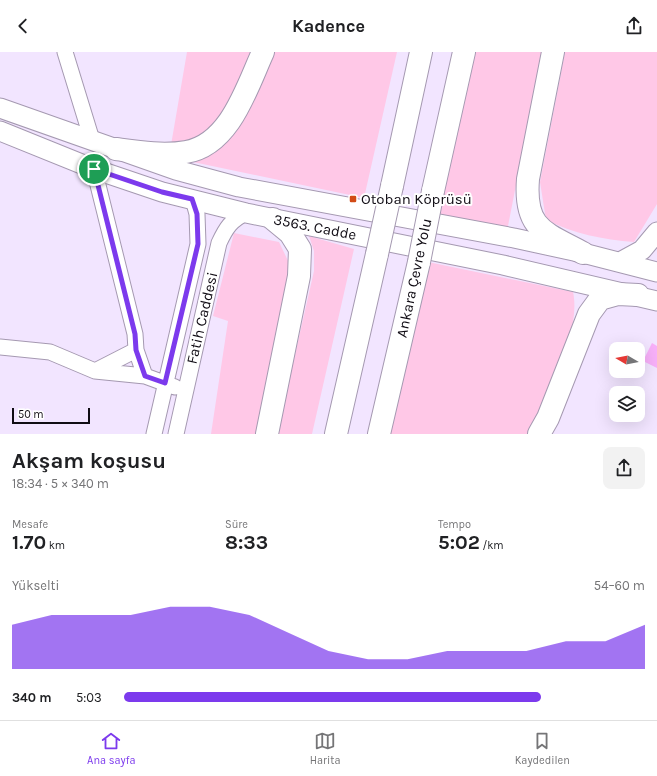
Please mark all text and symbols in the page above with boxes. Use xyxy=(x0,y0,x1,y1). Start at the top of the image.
icon: back xyxy=(12,15,34,37)
text: Kadence xyxy=(292,15,365,37)
icon: share xyxy=(623,15,645,37)
pin xyxy=(77,152,111,186)
icon: arrive xyxy=(83,158,105,180)
place label: Otoban Köprüsü xyxy=(361,190,472,208)
marker: Otoban Köprüsü xyxy=(348,194,358,204)
street label: 3563. Cadde xyxy=(272,210,358,244)
street label: Ankara Çevre Yolu xyxy=(393,217,435,339)
street label: Fatih Caddesi xyxy=(183,270,221,366)
north arrow xyxy=(609,342,645,378)
map controls xyxy=(609,342,645,422)
button: layers xyxy=(609,386,645,422)
scale bar xyxy=(12,406,90,425)
text: 50 m xyxy=(18,408,44,421)
button: share xyxy=(603,447,645,489)
text: Akşam koşusu xyxy=(12,448,166,474)
text: 18:34 · 5 × 340 m xyxy=(12,476,109,491)
text: Mesafe xyxy=(12,518,48,531)
text: Süre xyxy=(225,518,248,531)
text: Tempo xyxy=(438,518,471,531)
text: 1.70 xyxy=(12,531,46,554)
text: 8:33 xyxy=(225,531,268,554)
text: 5:02 xyxy=(438,531,480,554)
text: km xyxy=(46,539,65,552)
text: /km xyxy=(480,539,504,552)
text: Yükselti xyxy=(12,578,59,593)
text: 54–60 m xyxy=(594,578,645,593)
text: 340 m xyxy=(12,690,52,705)
text: 5:03 xyxy=(76,690,102,705)
tab: Ana sayfa xyxy=(87,730,135,767)
tab: Harita xyxy=(310,730,341,767)
tab: Kaydedilen xyxy=(515,730,570,767)

